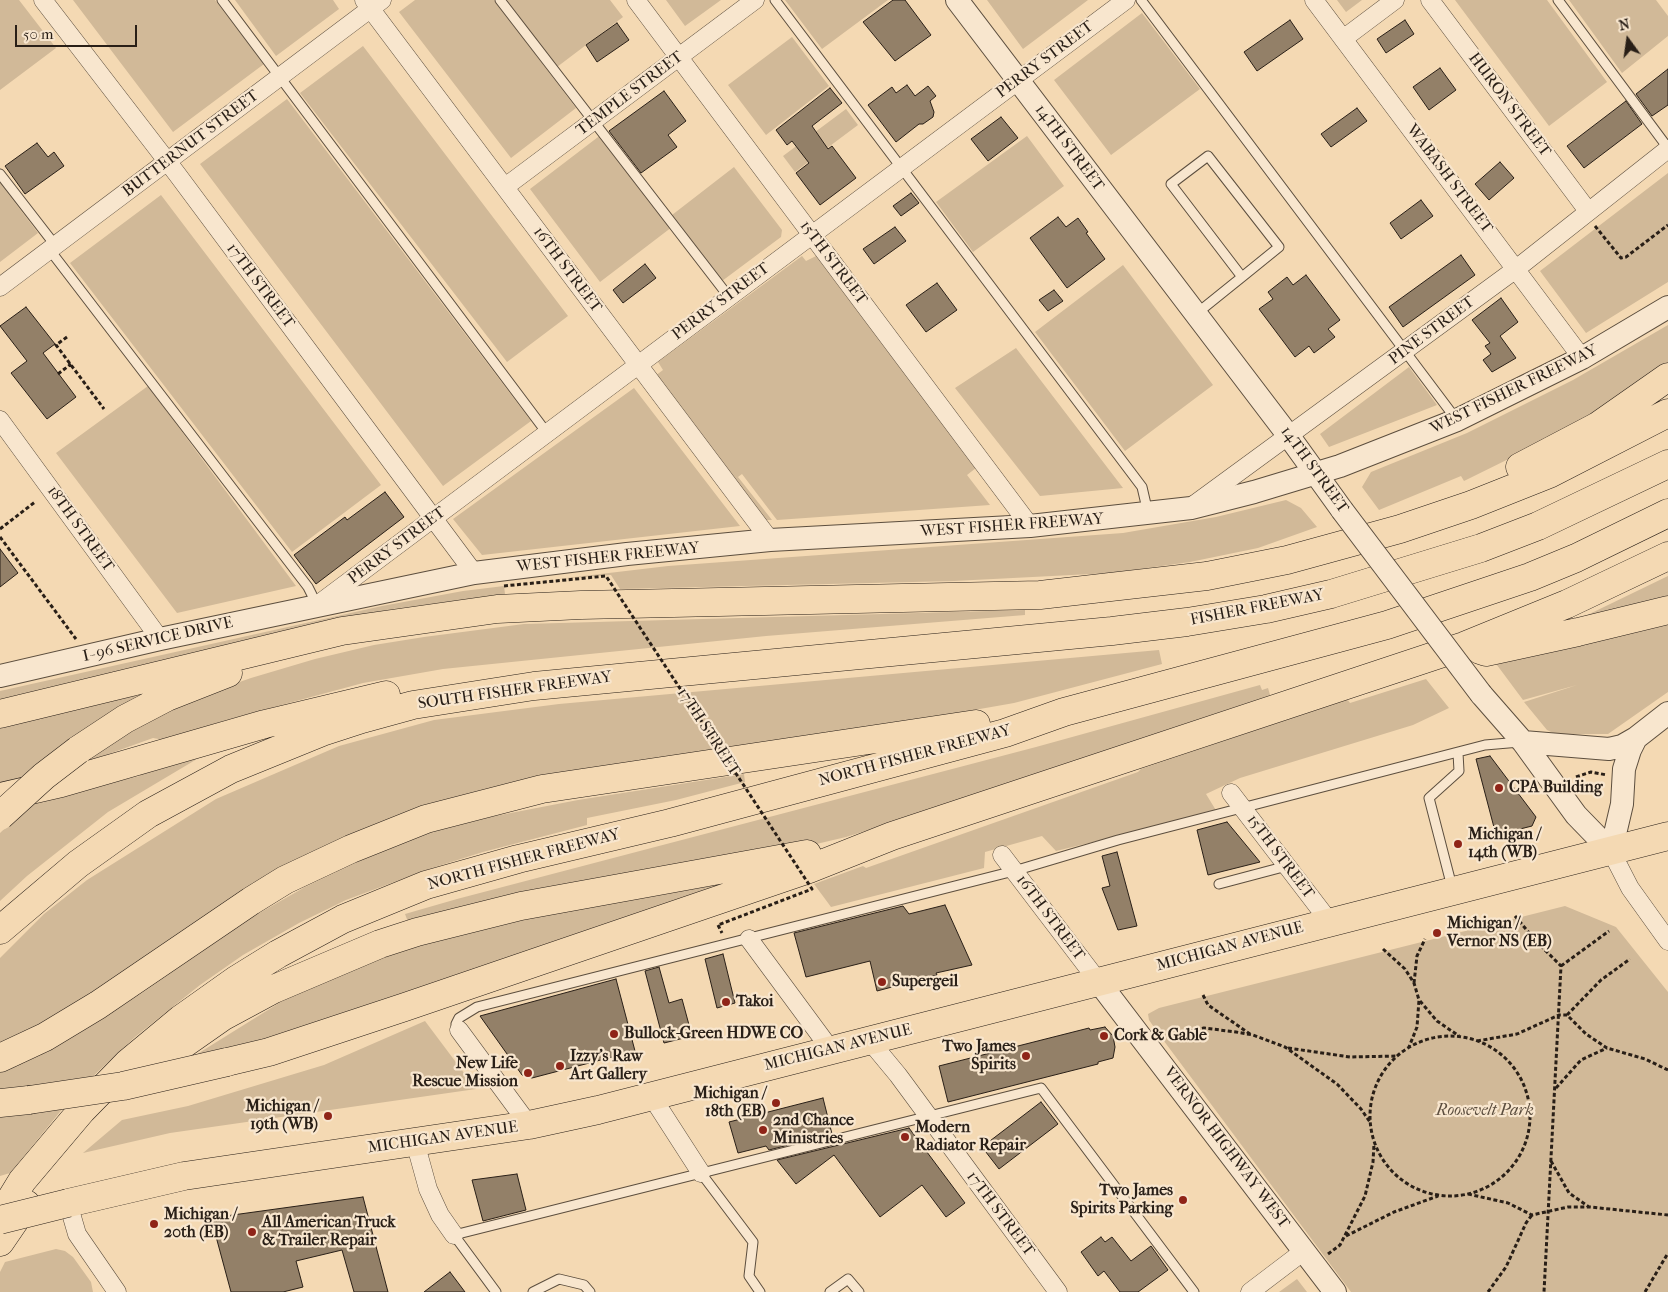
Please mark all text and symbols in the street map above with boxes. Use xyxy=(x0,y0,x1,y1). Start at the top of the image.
scale bar xyxy=(18,15,140,47)
north arrow xyxy=(1603,15,1653,65)
text: N xyxy=(1617,15,1631,34)
street label: PERRY STREET xyxy=(993,17,1097,103)
text: 50 m xyxy=(23,25,53,43)
street label: TEMPLE STREET xyxy=(573,48,687,140)
street label: HURON STREET xyxy=(1464,49,1554,161)
street label: BUTTERNUT STREET xyxy=(119,87,263,201)
street label: 14TH STREET xyxy=(1030,101,1108,195)
street label: WABASH STREET xyxy=(1402,121,1496,237)
street label: 15TH STREET xyxy=(795,217,871,309)
street label: 16TH STREET xyxy=(529,223,605,317)
street label: 17TH STREET xyxy=(222,240,298,332)
street label: PERRY STREET xyxy=(669,259,773,345)
street label: PINE STREET xyxy=(1385,293,1479,369)
street label: WEST FISHER FREEWAY xyxy=(1427,341,1601,439)
street label: 14TH STREET xyxy=(1276,423,1352,517)
street label: 18TH STREET xyxy=(42,482,118,576)
street label: PERRY STREET xyxy=(345,503,449,589)
street label: WEST FISHER FREEWAY xyxy=(920,510,1104,542)
street label: WEST FISHER FREEWAY xyxy=(516,539,700,577)
street label: FISHER FREEWAY xyxy=(1189,586,1325,630)
street label: I- 96 SERVICE DRIVE xyxy=(81,613,235,667)
street label: SOUTH FISHER FREEWAY xyxy=(417,668,613,714)
street label: 17TH STREET xyxy=(672,684,744,780)
street label: NORTH FISHER FREEWAY xyxy=(817,721,1013,791)
place label: CPA Building xyxy=(1509,778,1602,798)
marker: CPA Building xyxy=(1493,782,1505,794)
street label: 15TH STREET xyxy=(1242,811,1318,903)
street label: NORTH FISHER FREEWAY xyxy=(426,825,622,895)
place label: Michigan / 14th (WB) xyxy=(1468,825,1540,863)
marker: Michigan / 14th (WB) xyxy=(1452,838,1464,850)
street label: 16TH STREET xyxy=(1012,871,1088,965)
place label: Michigan / Vernor NS (EB) xyxy=(1447,914,1552,952)
street label: MICHIGAN AVENUE xyxy=(1154,918,1306,976)
marker: Michigan / Vernor NS (EB) xyxy=(1431,927,1443,939)
place label: Supergeil xyxy=(892,972,958,992)
marker: Supergeil xyxy=(876,976,888,988)
place label: Takoi xyxy=(736,992,774,1012)
marker: Takoi xyxy=(720,996,732,1008)
street label: MICHIGAN AVENUE xyxy=(762,1020,914,1076)
place label: Bullock-Green HDWE CO xyxy=(624,1024,803,1044)
place label: Cork & Gable xyxy=(1114,1026,1207,1046)
marker: Bullock-Green HDWE CO xyxy=(608,1028,620,1040)
marker: Cork & Gable xyxy=(1098,1030,1110,1042)
place label: Two James Spirits xyxy=(942,1037,1016,1075)
place label: Izzy's Raw Art Gallery xyxy=(570,1047,647,1085)
marker: Two James Spirits xyxy=(1020,1050,1032,1062)
place label: New Life Rescue Mission xyxy=(412,1054,518,1092)
marker: Izzy's Raw Art Gallery xyxy=(554,1060,566,1072)
street label: VERNOR HIGHWAY WEST xyxy=(1159,1063,1293,1233)
marker: New Life Rescue Mission xyxy=(522,1067,534,1079)
place label: Michigan / 18th (EB) xyxy=(694,1084,766,1122)
place label: Michigan / 19th (WB) xyxy=(246,1097,318,1135)
marker: Michigan / 18th (EB) xyxy=(770,1097,782,1109)
park label: Roosevelt Park xyxy=(1436,1101,1534,1121)
marker: Michigan / 19th (WB) xyxy=(322,1110,334,1122)
place label: 2nd Chance Ministries xyxy=(773,1111,854,1149)
street label: MICHIGAN AVENUE xyxy=(367,1118,519,1158)
place label: Modern Radiator Repair xyxy=(915,1118,1026,1156)
marker: 2nd Chance Ministries xyxy=(757,1124,769,1136)
marker: Modern Radiator Repair xyxy=(899,1131,911,1143)
street label: 17TH STREET xyxy=(962,1168,1038,1260)
place label: Two James Spirits Parking xyxy=(1071,1181,1173,1219)
marker: Two James Spirits Parking xyxy=(1177,1194,1189,1206)
place label: Michigan / 20th (EB) xyxy=(164,1205,236,1243)
place label: All American Truck & Trailer Repair xyxy=(262,1213,396,1251)
marker: Michigan / 20th (EB) xyxy=(148,1218,160,1230)
marker: All American Truck & Trailer Repair xyxy=(246,1226,258,1238)

